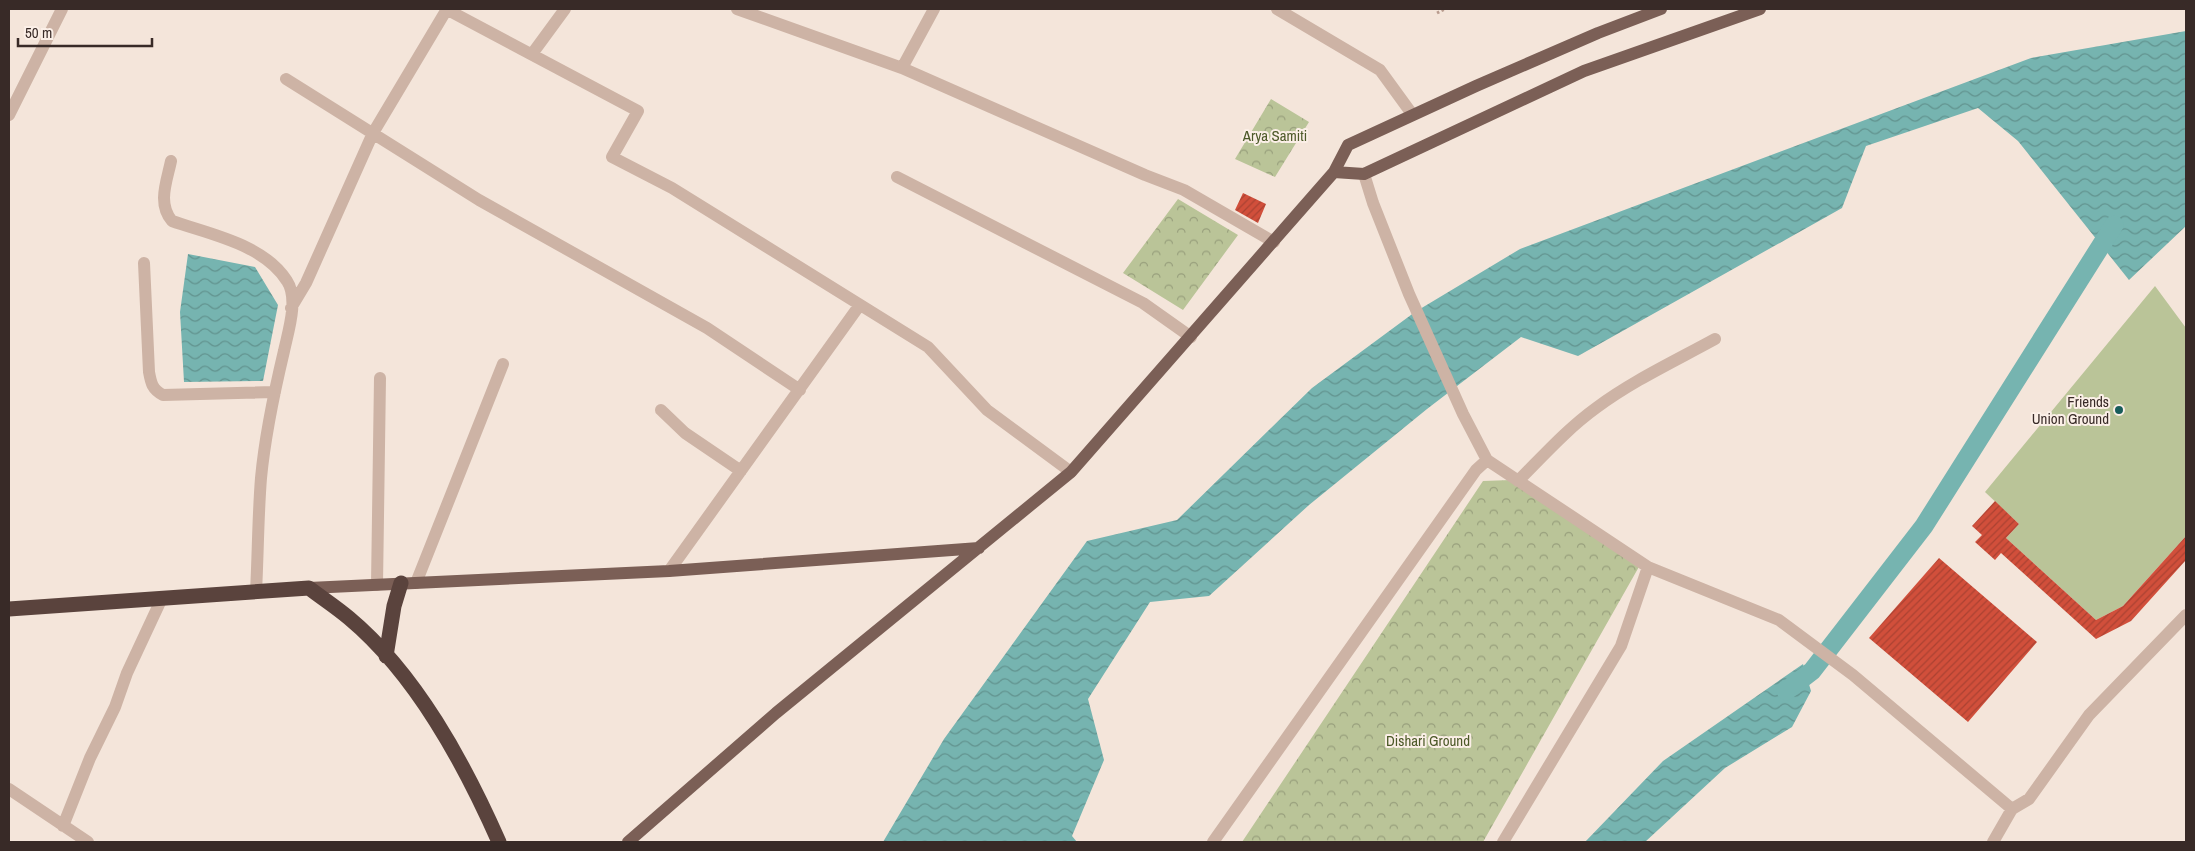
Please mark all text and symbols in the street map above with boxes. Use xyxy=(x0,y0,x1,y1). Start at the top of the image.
scale bar xyxy=(18,15,151,47)
text: 50 m xyxy=(25,22,52,43)
park label: Arya Samiti xyxy=(1242,125,1307,146)
place label: Friends Union Ground xyxy=(2032,391,2109,429)
marker: Friends Union Ground xyxy=(2113,404,2125,416)
park label: Dishari Ground xyxy=(1386,730,1470,751)

